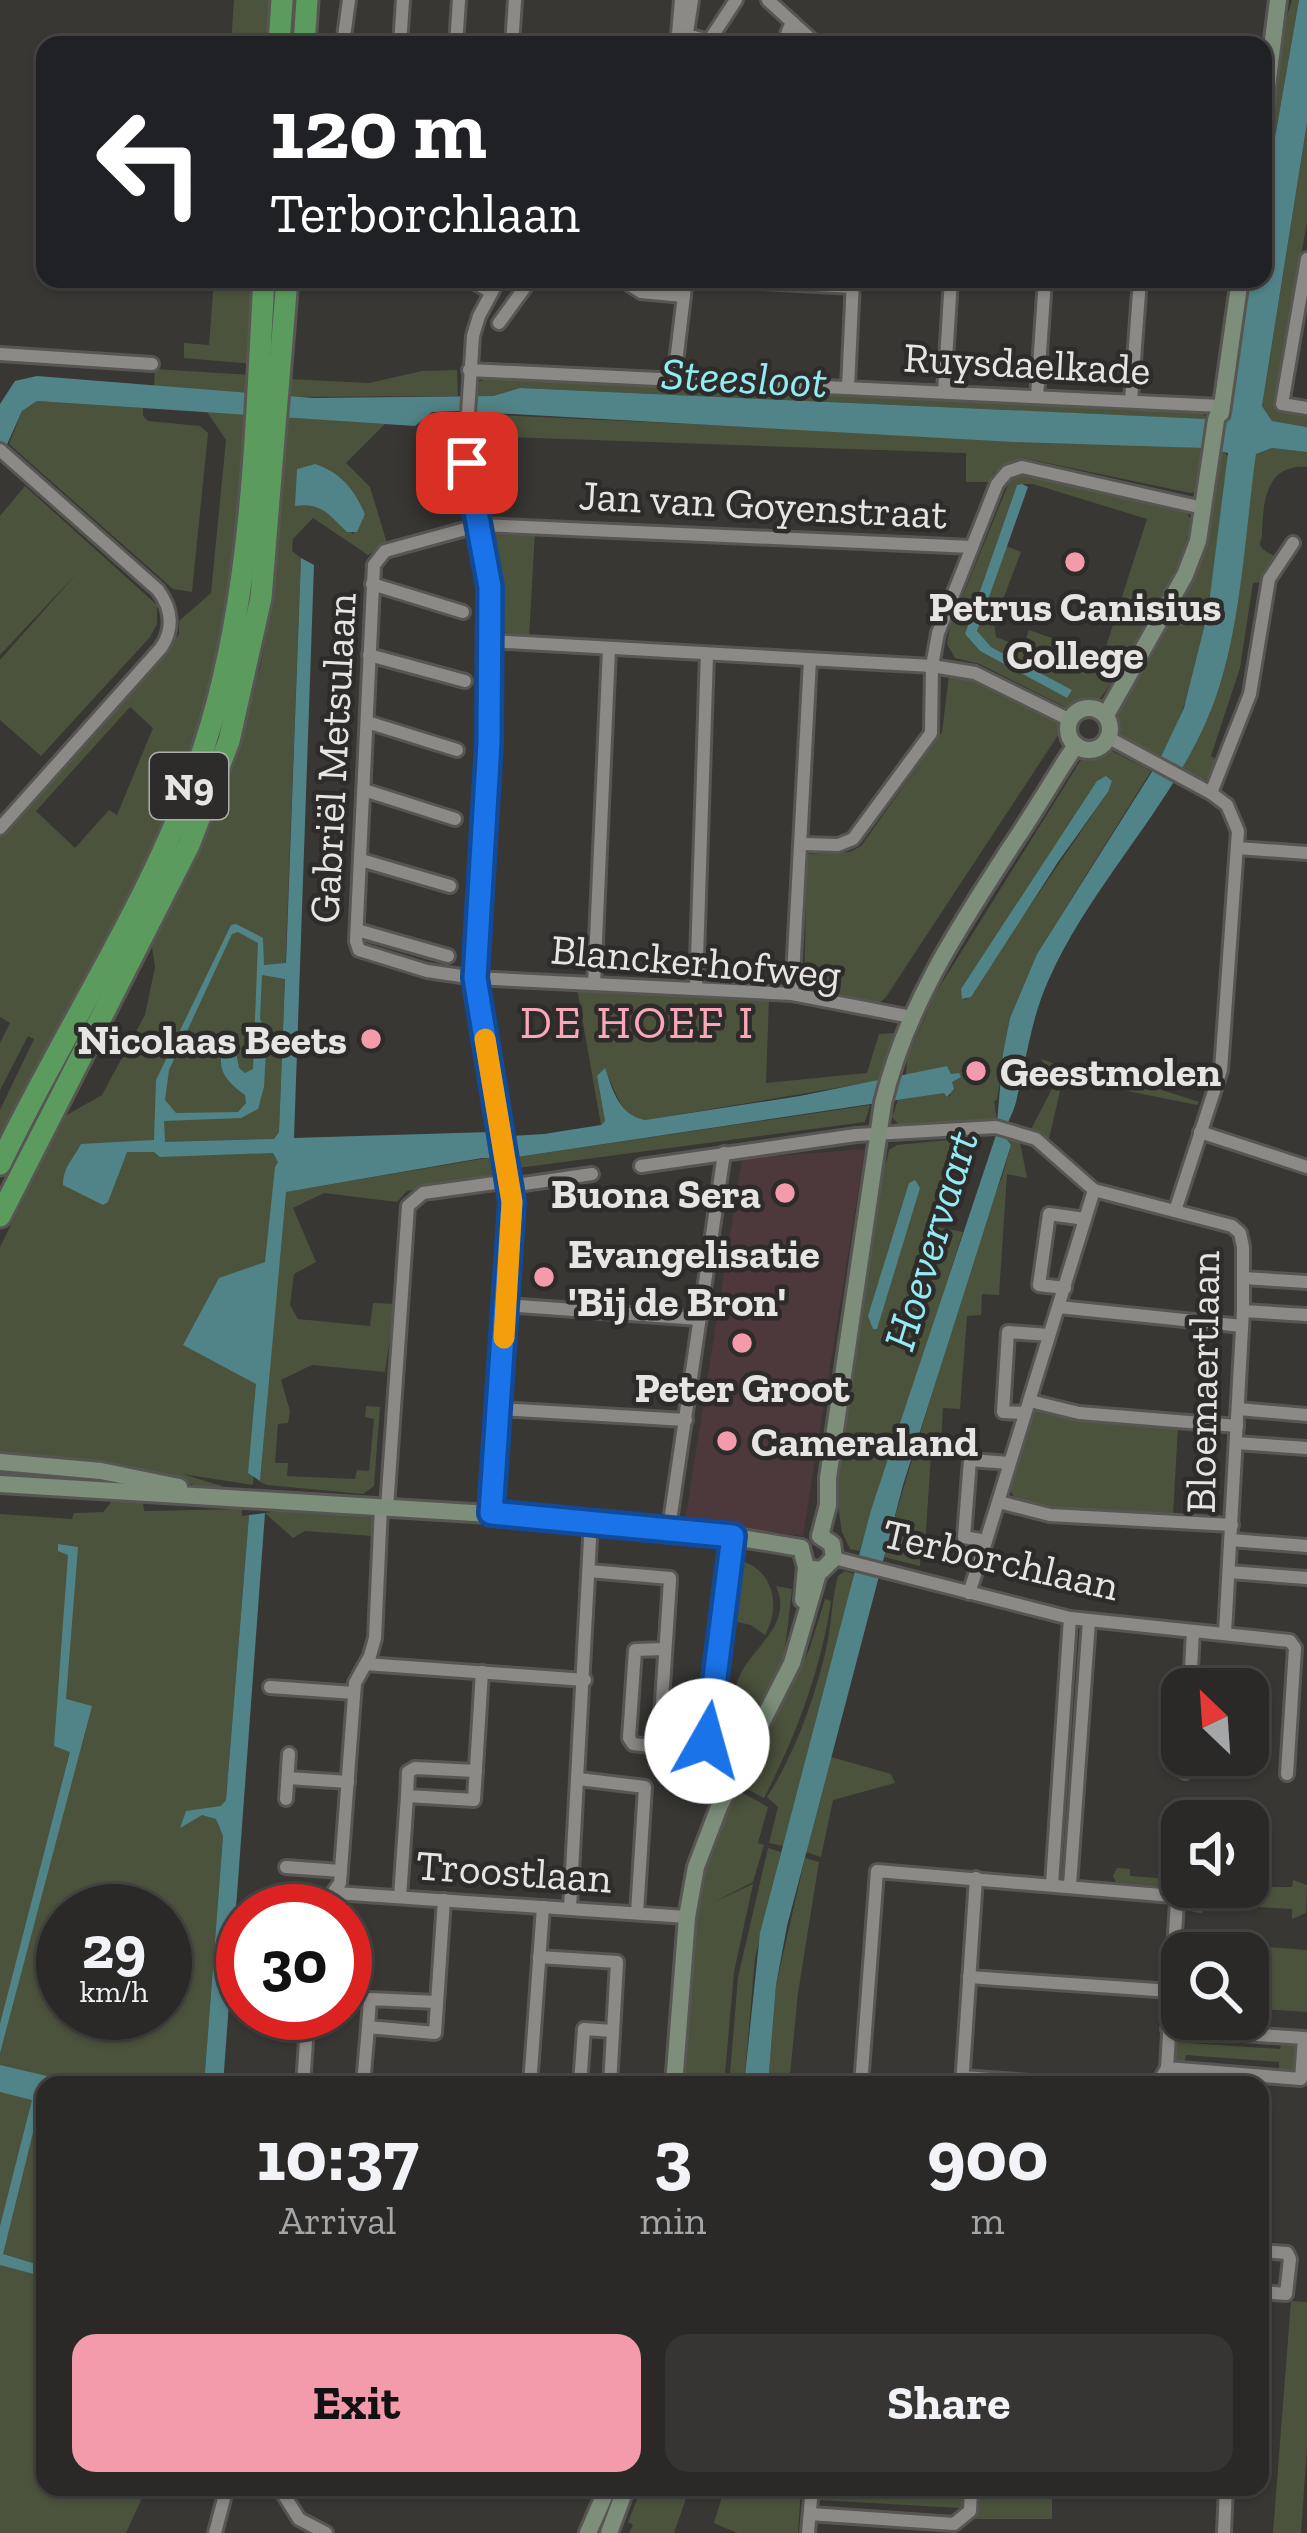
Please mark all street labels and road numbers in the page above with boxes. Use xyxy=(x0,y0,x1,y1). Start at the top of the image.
street label: Ruysdaelkade xyxy=(902,332,1152,395)
street label: Jan van Goyenstraat xyxy=(578,469,949,540)
street label: Gabriël Metsulaan xyxy=(298,592,367,925)
road number: N9 xyxy=(150,753,228,819)
street label: Blanckerhofweg xyxy=(549,923,843,1000)
street label: Bloemaertlaan xyxy=(1175,1250,1230,1514)
street label: Terborchlaan xyxy=(878,1508,1124,1611)
street label: Troostlaan xyxy=(414,1839,613,1904)

